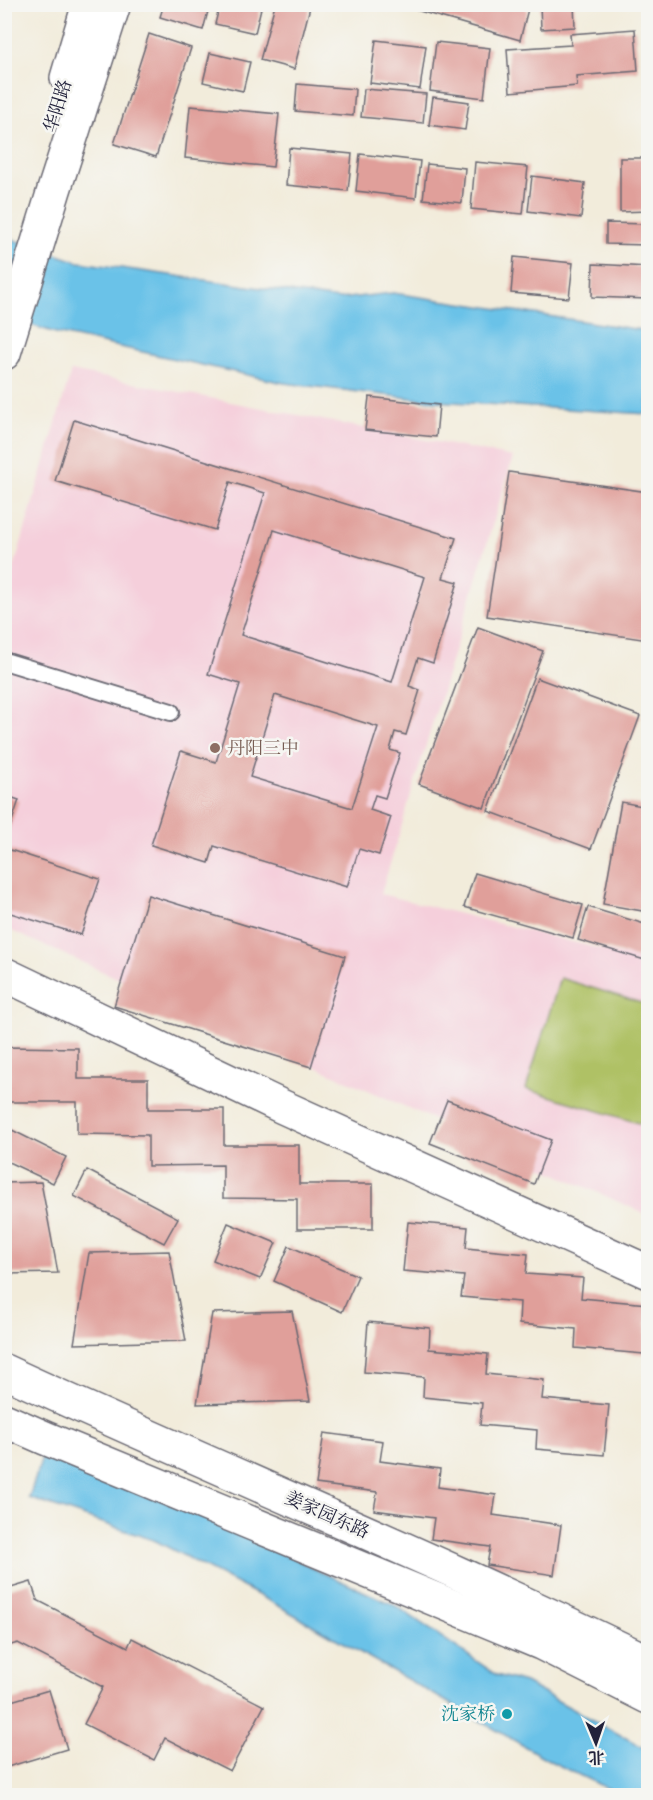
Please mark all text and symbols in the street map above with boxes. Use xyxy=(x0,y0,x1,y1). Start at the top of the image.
street label: 华阳路 xyxy=(38,77,78,135)
place label: 丹阳三中 xyxy=(227,736,299,761)
marker: 丹阳三中 xyxy=(208,741,222,755)
street label: 姜家园东路 xyxy=(281,1485,373,1545)
place label: 沈家桥 xyxy=(441,1702,495,1727)
marker: 沈家桥 xyxy=(500,1707,514,1721)
north arrow xyxy=(566,1713,626,1773)
text: 北 xyxy=(588,1746,605,1768)

